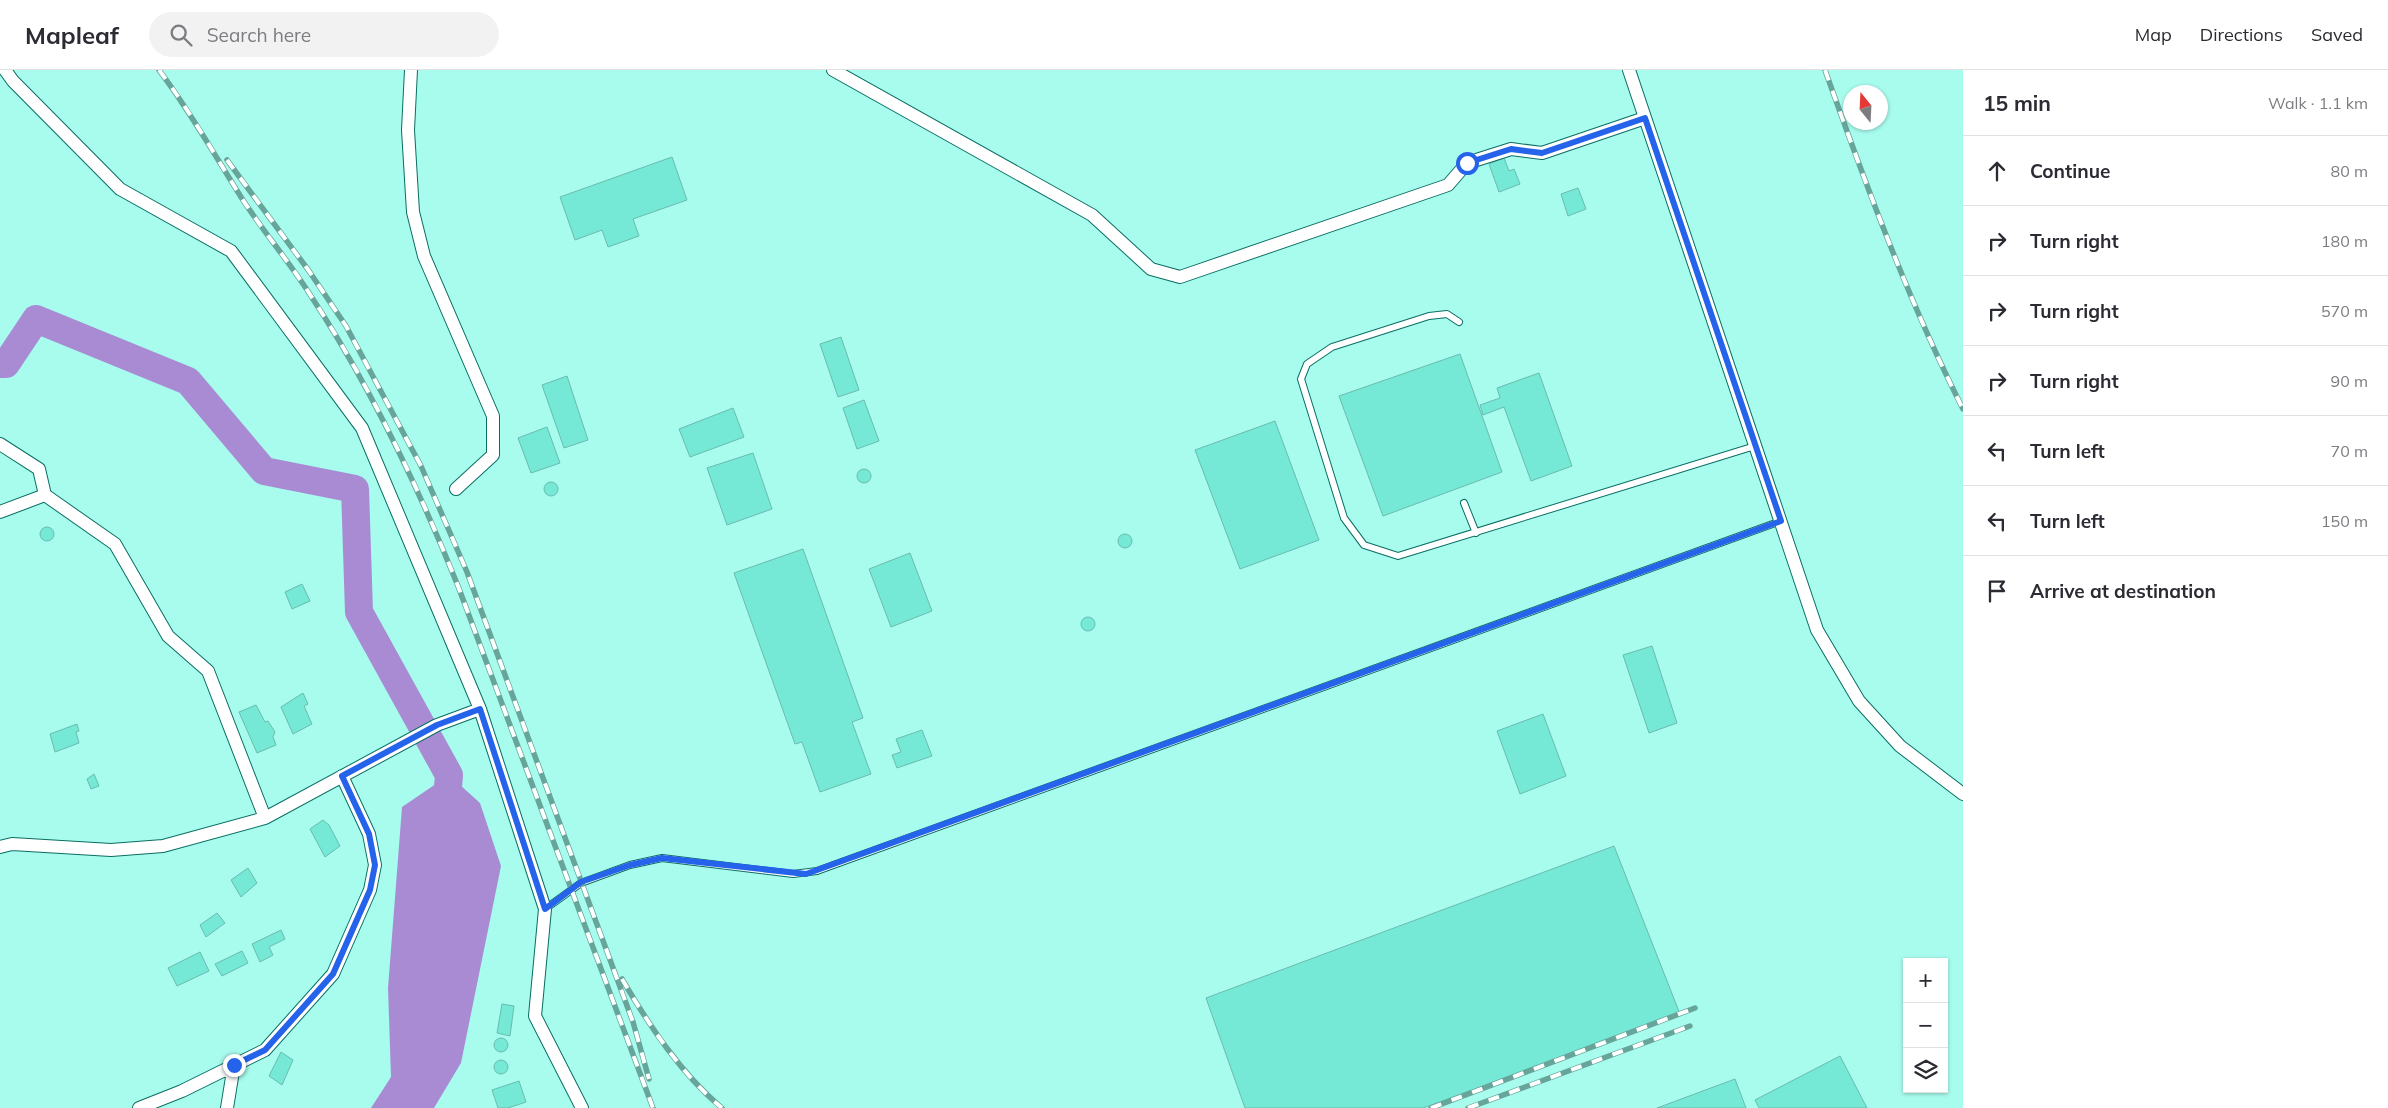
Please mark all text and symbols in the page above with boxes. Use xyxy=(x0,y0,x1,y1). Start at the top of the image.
search box xyxy=(149,12,499,57)
text: Mapleaf xyxy=(25,20,119,50)
icon: search xyxy=(167,21,195,49)
text: Search here xyxy=(207,23,311,47)
text: Map xyxy=(2135,23,2172,46)
text: Directions xyxy=(2200,23,2283,46)
text: Saved xyxy=(2311,23,2363,46)
north arrow xyxy=(1843,85,1888,130)
text: 15 min xyxy=(1983,90,2051,116)
text: Walk · 1.1 km xyxy=(2268,93,2368,113)
route start xyxy=(1456,152,1479,175)
icon: ahead xyxy=(1983,157,2011,185)
text: Continue xyxy=(2030,159,2110,183)
text: 80 m xyxy=(2331,161,2368,181)
icon: right xyxy=(1983,227,2011,255)
text: Turn right xyxy=(2030,229,2119,253)
text: 180 m xyxy=(2321,231,2368,251)
icon: right xyxy=(1983,297,2011,325)
text: Turn right xyxy=(2030,299,2119,323)
text: 570 m xyxy=(2321,301,2368,321)
icon: right xyxy=(1983,367,2011,395)
text: Turn right xyxy=(2030,369,2119,393)
text: 90 m xyxy=(2331,371,2368,391)
icon: left xyxy=(1983,437,2011,465)
text: Turn left xyxy=(2030,439,2105,463)
text: 70 m xyxy=(2331,441,2368,461)
icon: left xyxy=(1983,507,2011,535)
text: Turn left xyxy=(2030,509,2105,533)
text: 150 m xyxy=(2321,511,2368,531)
icon: arrive xyxy=(1983,577,2011,605)
text: Arrive at destination xyxy=(2030,579,2216,603)
map controls xyxy=(1903,958,1948,1093)
button: + xyxy=(1903,958,1948,1003)
button: − xyxy=(1903,1003,1948,1048)
button: layers xyxy=(1903,1048,1948,1093)
route end xyxy=(223,1054,246,1077)

